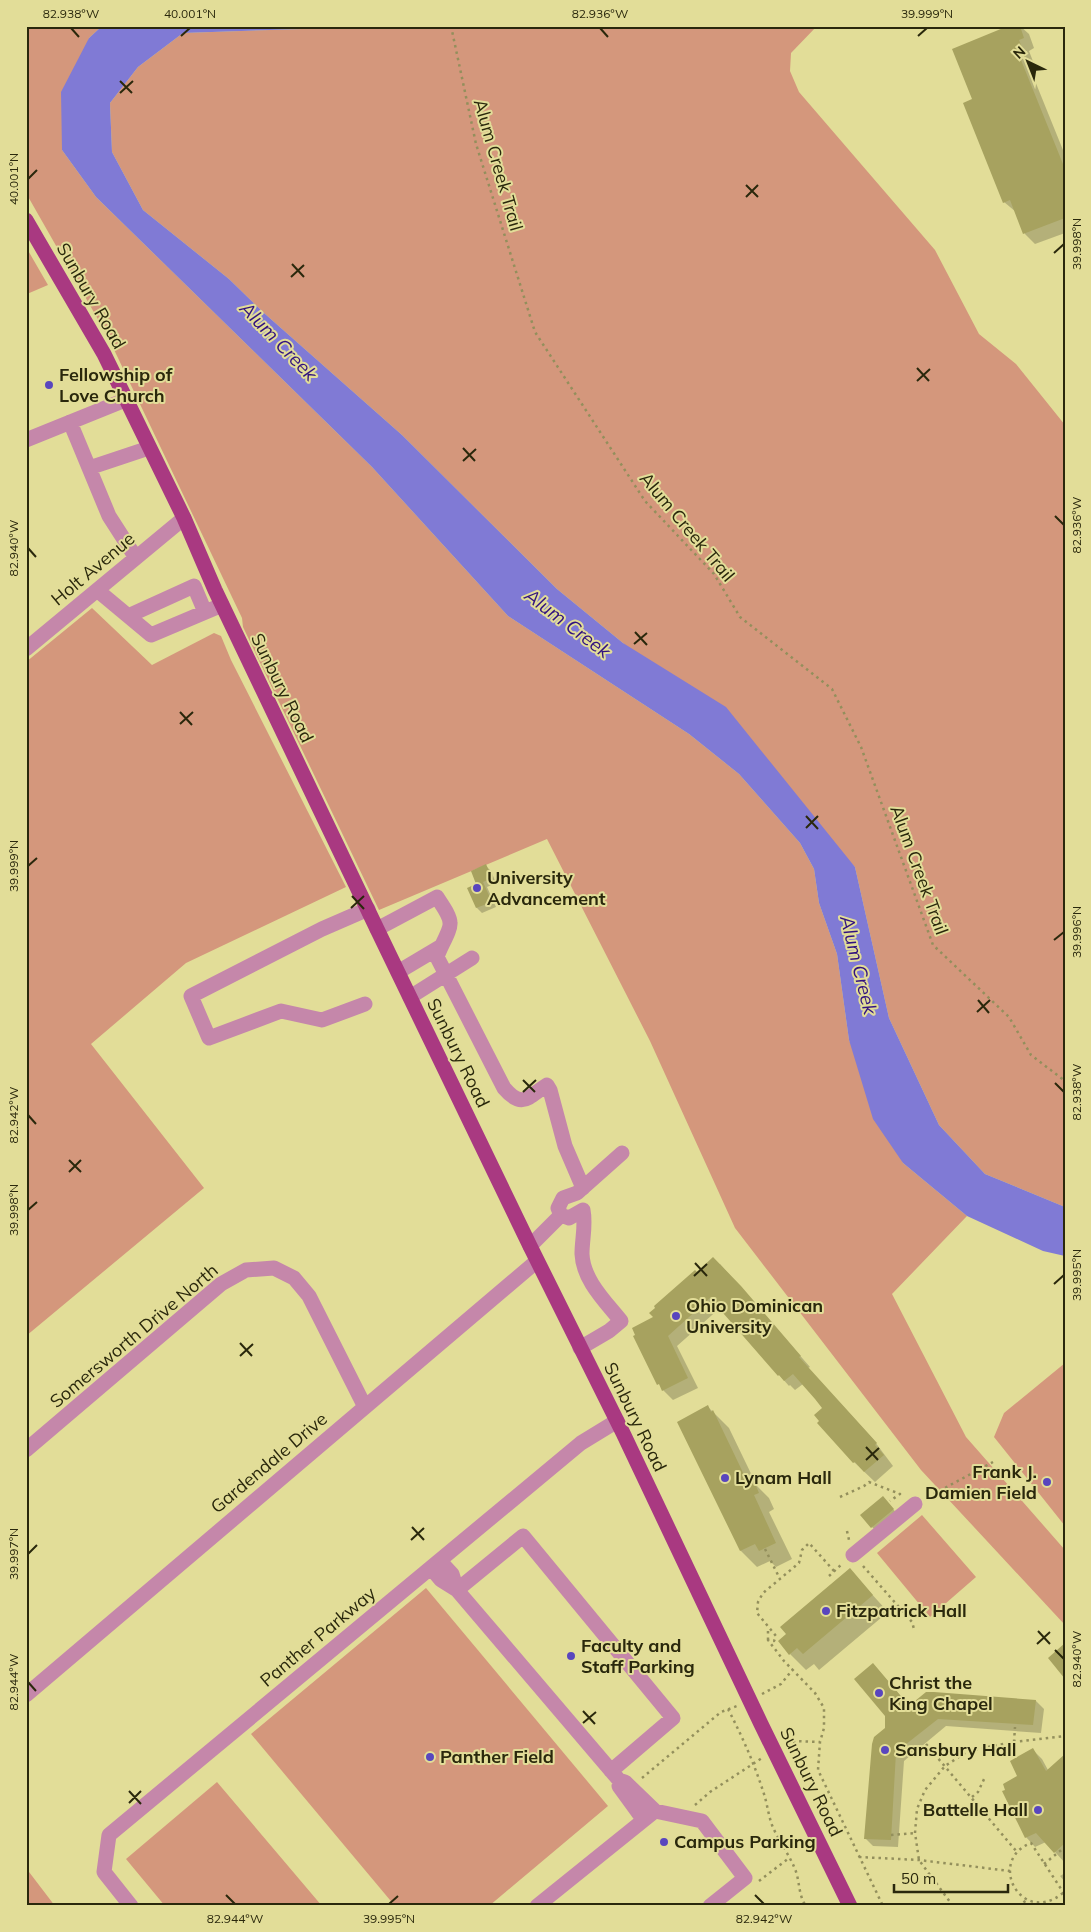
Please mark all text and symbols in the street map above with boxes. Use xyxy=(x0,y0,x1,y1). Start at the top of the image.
text: 82.938°W xyxy=(43,6,99,21)
text: 40.001°N xyxy=(164,6,216,21)
text: 82.936°W xyxy=(572,6,628,21)
text: 39.999°N xyxy=(901,6,953,21)
north arrow xyxy=(1004,38,1054,88)
text: N xyxy=(1009,42,1029,63)
street label: Alum Creek Trail xyxy=(469,96,528,233)
text: 40.001°N xyxy=(6,153,21,205)
text: 39.998°N xyxy=(1069,218,1084,270)
street label: Sunbury Road xyxy=(52,239,131,353)
water label: Alum Creek xyxy=(234,296,324,387)
place label: Fellowship of Love Church xyxy=(59,363,173,407)
marker: Fellowship of Love Church xyxy=(43,379,55,391)
street label: Alum Creek Trail xyxy=(635,467,740,586)
text: 82.936°W xyxy=(1069,497,1084,553)
text: 82.940°W xyxy=(6,520,21,576)
street label: Holt Avenue xyxy=(46,527,139,610)
water label: Alum Creek xyxy=(520,582,617,664)
street label: Sunbury Road xyxy=(246,629,319,746)
street label: Alum Creek Trail xyxy=(885,802,954,938)
text: 39.999°N xyxy=(6,840,21,892)
place label: University Advancement xyxy=(487,866,606,910)
marker: University Advancement xyxy=(471,882,483,894)
text: 39.996°N xyxy=(1069,906,1084,958)
water label: Alum Creek xyxy=(835,912,883,1018)
street label: Sunbury Road xyxy=(422,994,495,1111)
text: 82.938°W xyxy=(1069,1064,1084,1120)
text: 82.942°W xyxy=(6,1087,21,1143)
text: 39.998°N xyxy=(6,1184,21,1236)
text: 39.995°N xyxy=(1069,1249,1084,1301)
street label: Somersworth Drive North xyxy=(45,1259,222,1413)
place label: Ohio Dominican University xyxy=(686,1294,823,1338)
marker: Ohio Dominican University xyxy=(670,1310,682,1322)
street label: Sunbury Road xyxy=(599,1358,672,1475)
street label: Gardendale Drive xyxy=(206,1407,332,1518)
place label: Frank J. Damien Field xyxy=(925,1460,1037,1504)
place label: Lynam Hall xyxy=(735,1466,832,1489)
marker: Lynam Hall xyxy=(719,1472,731,1484)
marker: Frank J. Damien Field xyxy=(1041,1476,1053,1488)
text: 39.997°N xyxy=(6,1528,21,1580)
street label: Panther Parkway xyxy=(255,1581,380,1692)
place label: Fitzpatrick Hall xyxy=(836,1599,967,1622)
marker: Fitzpatrick Hall xyxy=(820,1605,832,1617)
text: 82.940°W xyxy=(1069,1631,1084,1687)
place label: Faculty and Staff Parking xyxy=(581,1634,695,1678)
marker: Faculty and Staff Parking xyxy=(565,1650,577,1662)
text: 82.944°W xyxy=(6,1654,21,1710)
place label: Christ the King Chapel xyxy=(889,1671,993,1715)
marker: Christ the King Chapel xyxy=(873,1687,885,1699)
street label: Sunbury Road xyxy=(775,1723,848,1840)
place label: Sansbury Hall xyxy=(895,1738,1016,1761)
marker: Sansbury Hall xyxy=(879,1744,891,1756)
place label: Panther Field xyxy=(440,1745,554,1768)
marker: Panther Field xyxy=(424,1751,436,1763)
place label: Battelle Hall xyxy=(923,1798,1028,1821)
marker: Battelle Hall xyxy=(1032,1804,1044,1816)
place label: Campus Parking xyxy=(674,1830,816,1853)
marker: Campus Parking xyxy=(658,1836,670,1848)
scale bar xyxy=(894,1862,1007,1894)
text: 50 m xyxy=(901,1869,936,1888)
text: 82.944°W xyxy=(207,1911,263,1926)
text: 39.995°N xyxy=(363,1911,415,1926)
text: 82.942°W xyxy=(736,1911,792,1926)

